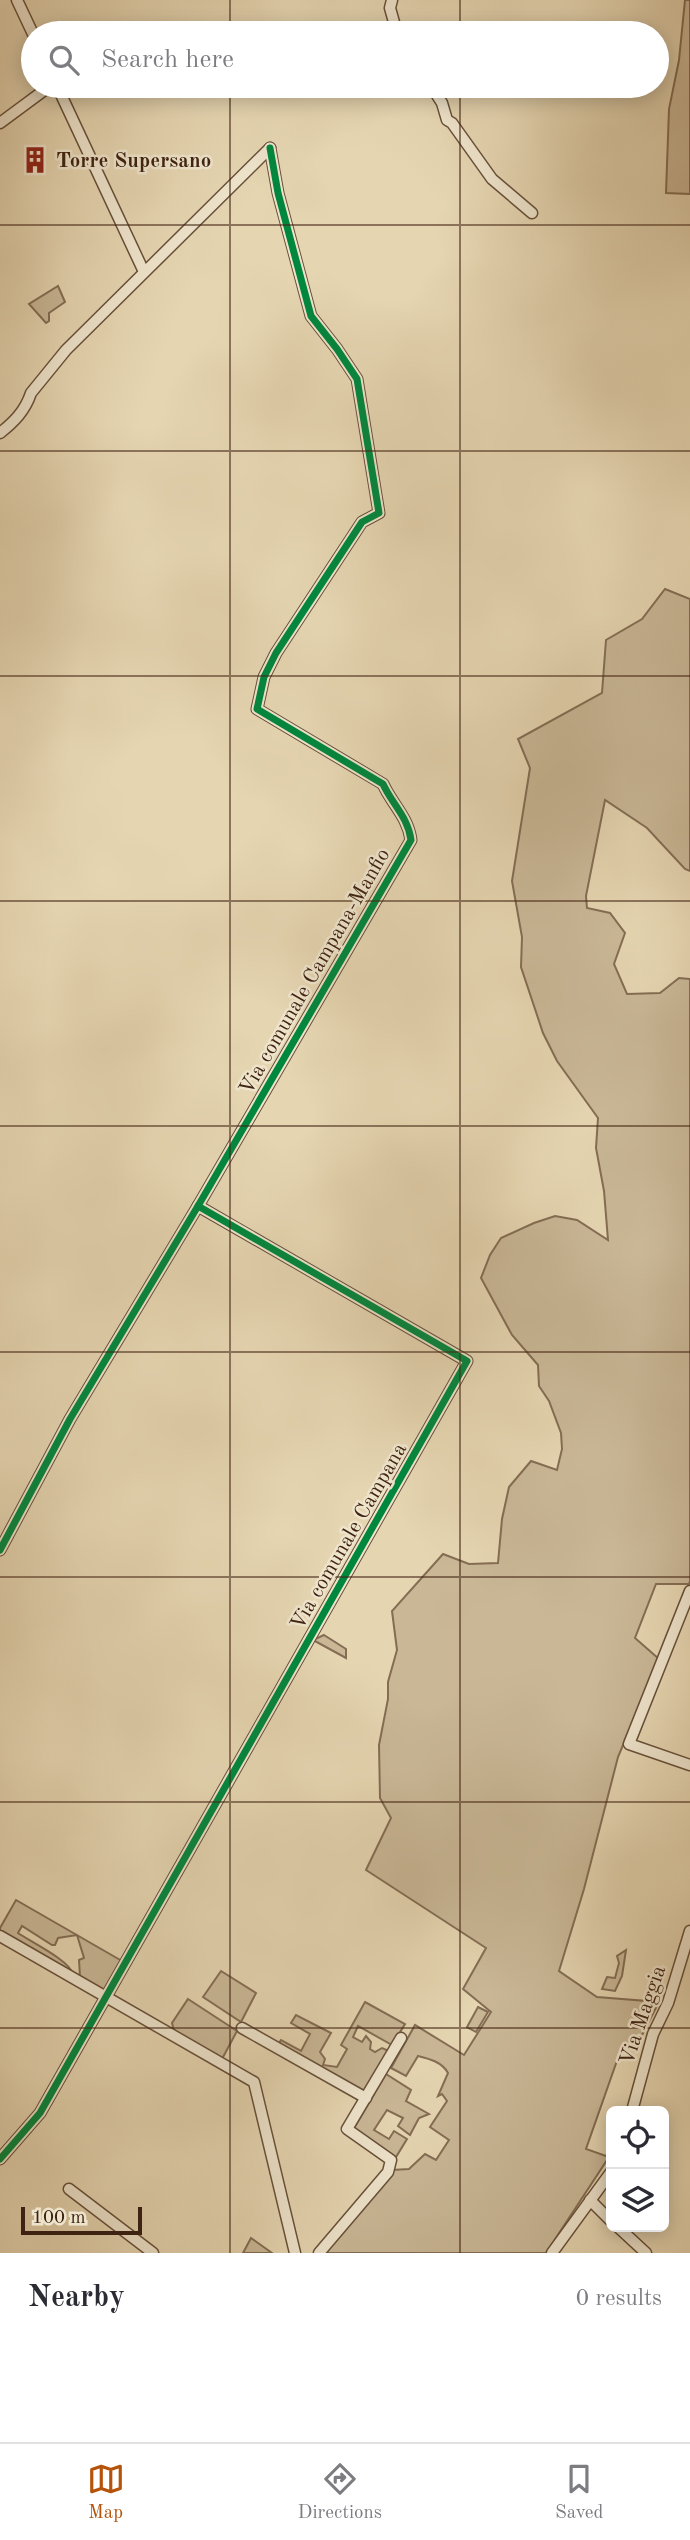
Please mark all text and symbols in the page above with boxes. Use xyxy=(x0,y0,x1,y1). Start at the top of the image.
search box xyxy=(21,21,669,98)
icon: search xyxy=(45,41,83,79)
text: Search here xyxy=(101,47,234,73)
building icon: Torre Supersano xyxy=(20,145,50,175)
place label: Torre Supersano xyxy=(56,151,211,172)
street label: Via comunale Campana-Manfio xyxy=(236,845,394,1098)
street label: Via comunale Campana xyxy=(287,1440,411,1634)
street label: Via Maggia xyxy=(617,1963,670,2068)
map controls xyxy=(606,2106,669,2232)
button: locate xyxy=(606,2106,669,2169)
button: layers xyxy=(606,2169,669,2232)
scale bar xyxy=(21,2204,142,2236)
text: 100 m xyxy=(32,2209,85,2228)
text: Nearby xyxy=(28,2283,125,2313)
text: 0 results xyxy=(576,2287,662,2310)
tab: Map xyxy=(87,2460,125,2525)
tab: Directions xyxy=(298,2460,382,2525)
tab: Saved xyxy=(555,2460,603,2525)

